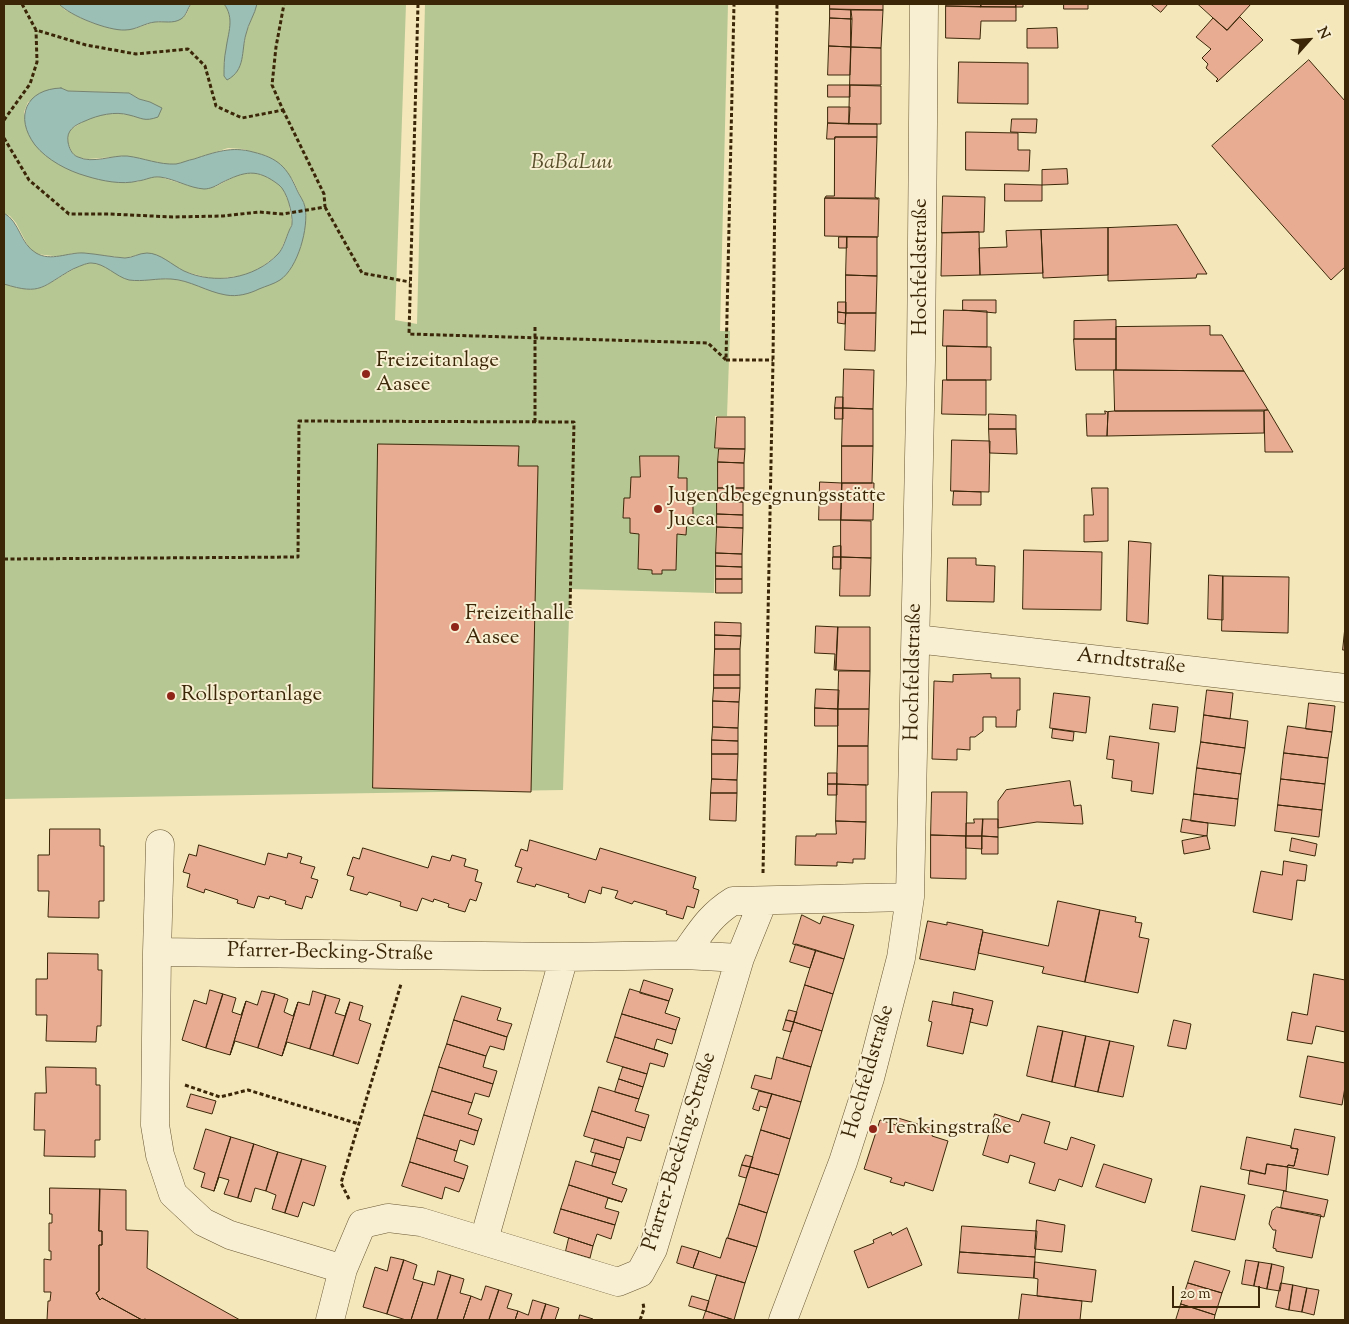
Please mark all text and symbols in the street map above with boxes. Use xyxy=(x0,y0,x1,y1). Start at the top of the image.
north arrow xyxy=(1284,15,1334,65)
text: N xyxy=(1311,24,1334,43)
park label: BaBaLuu xyxy=(531,151,613,177)
street label: Hochfeldstraße xyxy=(909,198,935,336)
place label: Freizeitanlage Aasee xyxy=(376,349,499,399)
marker: Freizeitanlage Aasee xyxy=(360,368,372,380)
place label: Jugendbegegnungsstätte Jucca xyxy=(668,484,886,534)
marker: Jugendbegegnungsstätte Jucca xyxy=(652,503,664,515)
place label: Freizeithalle Aasee xyxy=(465,602,574,652)
street label: Hochfeldstraße xyxy=(901,603,929,741)
marker: Freizeithalle Aasee xyxy=(449,621,461,633)
street label: Arndtstraße xyxy=(1075,645,1187,681)
place label: Rollsportanlage xyxy=(181,683,322,709)
marker: Rollsportanlage xyxy=(165,690,177,702)
street label: Pfarrer-Becking-Straße xyxy=(227,940,433,968)
street label: Hochfeldstraße xyxy=(839,1002,901,1142)
street label: Pfarrer-Becking-Straße xyxy=(639,1050,723,1254)
place label: Tenkingstraße xyxy=(883,1116,1012,1142)
marker: Tenkingstraße xyxy=(867,1123,879,1135)
scale bar xyxy=(1174,1276,1262,1308)
text: 20 m xyxy=(1180,1284,1211,1305)

